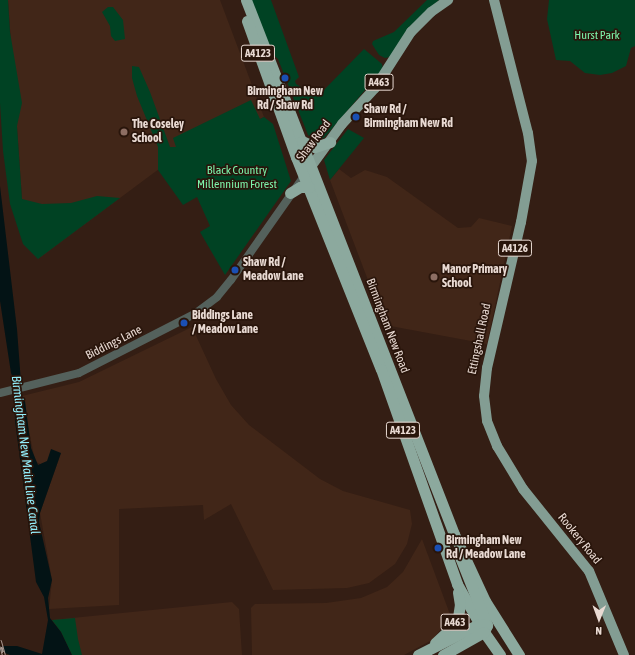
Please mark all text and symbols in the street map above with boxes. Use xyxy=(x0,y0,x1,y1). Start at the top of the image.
park label: Hurst Park xyxy=(574,29,620,43)
road number: A4123 xyxy=(240,44,276,62)
marker: Birmingham New Rd / Shaw Rd xyxy=(280,73,290,83)
road number: A463 xyxy=(364,73,394,91)
place label: Birmingham New Rd / Shaw Rd xyxy=(247,85,323,113)
place label: Shaw Rd / Birmingham New Rd xyxy=(364,103,453,131)
marker: Shaw Rd / Birmingham New Rd xyxy=(351,112,361,122)
street label: Shaw Road xyxy=(294,117,334,165)
place label: The Coseley School xyxy=(132,118,184,146)
marker: The Coseley School xyxy=(119,127,129,137)
park label: Black Country Millennium Forest xyxy=(197,164,277,192)
road number: A4126 xyxy=(497,239,533,257)
place label: Shaw Rd / Meadow Lane xyxy=(243,256,304,284)
place label: Manor Primary School xyxy=(442,263,507,291)
marker: Shaw Rd / Meadow Lane xyxy=(230,265,240,275)
marker: Manor Primary School xyxy=(429,272,439,282)
street label: Birmingham New Road xyxy=(362,277,412,375)
street label: Ettingshall Road xyxy=(465,302,495,376)
place label: Biddings Lane / Meadow Lane xyxy=(192,309,258,337)
marker: Biddings Lane / Meadow Lane xyxy=(179,318,189,328)
street label: Biddings Lane xyxy=(84,323,144,363)
water label: Birmingham New Main Line Canal xyxy=(8,375,42,535)
road number: A4123 xyxy=(385,421,421,439)
street label: Rookery Road xyxy=(554,511,604,567)
place label: Birmingham New Rd / Meadow Lane xyxy=(446,534,526,562)
marker: Birmingham New Rd / Meadow Lane xyxy=(433,543,443,553)
north arrow xyxy=(579,599,619,639)
road number: A463 xyxy=(440,613,470,631)
text: N xyxy=(595,625,602,637)

